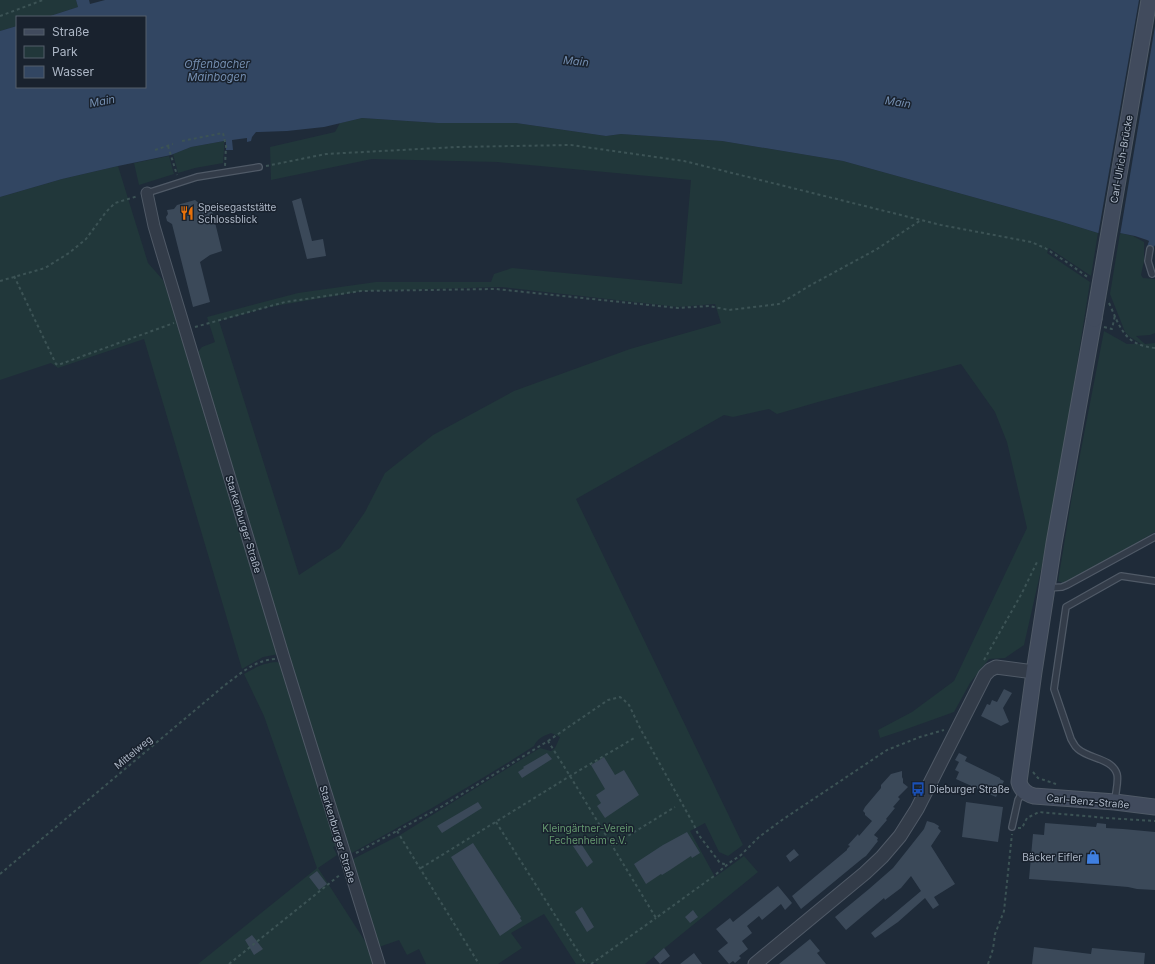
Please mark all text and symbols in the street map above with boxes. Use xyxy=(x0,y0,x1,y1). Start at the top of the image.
legend xyxy=(16,16,146,88)
text: Straße xyxy=(52,24,89,39)
text: Park xyxy=(52,44,78,59)
water label: Main xyxy=(562,53,590,69)
water label: Offenbacher Mainbogen xyxy=(184,57,251,84)
text: Wasser xyxy=(52,64,95,79)
water label: Main xyxy=(88,92,116,110)
water label: Main xyxy=(884,93,912,111)
street label: Carl-Ulrich-Brücke xyxy=(1107,114,1135,204)
place label: Speisegaststätte Schlossblick xyxy=(198,201,277,225)
restaurant icon: Speisegaststätte Schlossblick xyxy=(179,205,195,221)
street label: Starkenburger Straße xyxy=(223,474,265,574)
street label: Mittelweg xyxy=(112,733,154,771)
bus stop icon: Dieburger Straße xyxy=(910,781,926,797)
place label: Dieburger Straße xyxy=(929,783,1010,795)
street label: Starkenburger Straße xyxy=(317,784,359,884)
street label: Carl-Benz-Straße xyxy=(1046,791,1130,811)
park label: Kleingärtner-Verein Fechenheim e.V. xyxy=(542,822,634,846)
shop icon: Bäcker Eifler xyxy=(1085,849,1101,865)
place label: Bäcker Eifler xyxy=(1022,851,1082,863)

